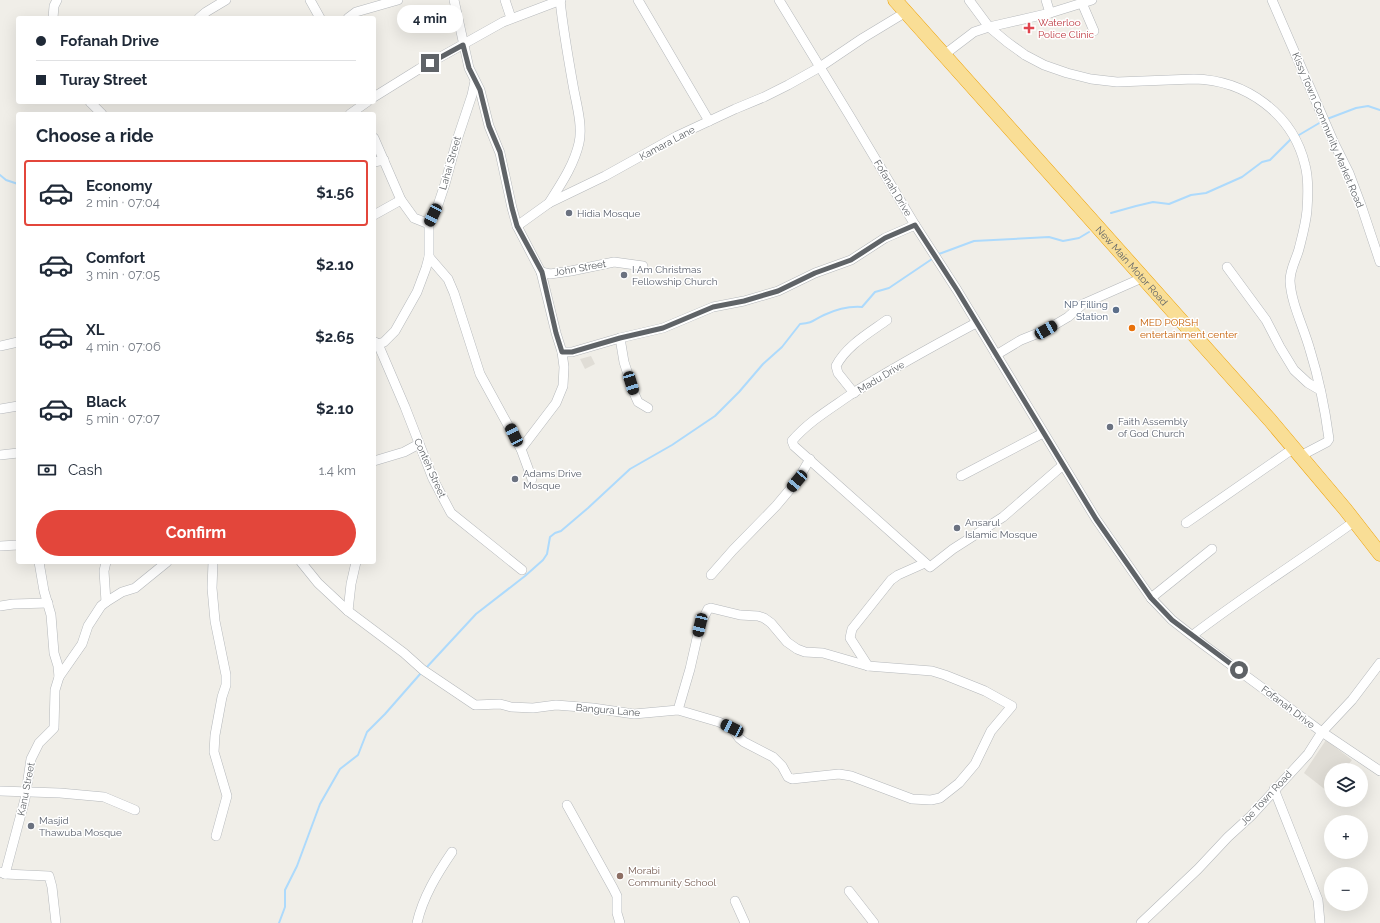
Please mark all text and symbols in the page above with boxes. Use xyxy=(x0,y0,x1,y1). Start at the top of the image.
callout: 4 min xyxy=(397,5,463,33)
text: 4 min xyxy=(413,11,447,26)
place label: Waterloo Police Clinic xyxy=(1038,17,1095,40)
marker: Waterloo Police Clinic xyxy=(1023,22,1035,34)
text: Fofanah Drive xyxy=(60,32,159,50)
street label: Kissy Town Community Market Road xyxy=(1290,51,1366,209)
route end xyxy=(421,54,439,72)
text: Turay Street xyxy=(60,71,147,89)
street label: Kamara Lane xyxy=(637,124,697,162)
text: Choose a ride xyxy=(36,125,154,146)
street label: Lahai Street xyxy=(437,134,463,191)
street label: Fofanah Drive xyxy=(872,158,914,218)
icon: car xyxy=(38,175,74,211)
text: Economy xyxy=(86,177,153,195)
text: $1.56 xyxy=(316,184,354,202)
text: 2 min · 07:04 xyxy=(86,195,160,210)
car xyxy=(422,202,444,228)
marker: Hidia Mosque xyxy=(564,208,574,218)
place label: Hidia Mosque xyxy=(577,208,641,219)
street label: New Main Motor Road xyxy=(1094,224,1170,307)
icon: car xyxy=(38,247,74,283)
text: Comfort xyxy=(86,249,145,267)
text: $2.10 xyxy=(316,256,354,274)
street label: John Street xyxy=(553,258,607,278)
place label: I Am Christmas Fellowship Church xyxy=(632,264,718,287)
text: 3 min · 07:05 xyxy=(86,267,160,282)
marker: I Am Christmas Fellowship Church xyxy=(619,270,629,280)
place label: NP Filling Station xyxy=(1064,299,1108,322)
marker: NP Filling Station xyxy=(1111,305,1121,315)
place label: MED PORSH entertainment center xyxy=(1140,317,1238,340)
icon: car xyxy=(38,319,74,355)
car xyxy=(1033,319,1059,341)
text: XL xyxy=(86,321,104,339)
marker: MED PORSH entertainment center xyxy=(1127,323,1137,333)
text: $2.65 xyxy=(315,328,354,346)
text: 4 min · 07:06 xyxy=(86,339,161,354)
street label: Madu Drive xyxy=(856,359,907,395)
car xyxy=(622,370,640,396)
icon: car xyxy=(38,391,74,427)
text: Black xyxy=(86,393,126,411)
text: $2.10 xyxy=(316,400,354,418)
text: 5 min · 07:07 xyxy=(86,411,160,426)
place label: Faith Assembly of God Church xyxy=(1118,416,1188,439)
car xyxy=(503,422,525,448)
marker: Faith Assembly of God Church xyxy=(1105,422,1115,432)
street label: Conteh Street xyxy=(412,437,448,500)
icon: cash xyxy=(36,459,58,481)
text: Cash xyxy=(68,461,102,479)
text: 1.4 km xyxy=(319,463,356,478)
place label: Adams Drive Mosque xyxy=(523,468,582,491)
car xyxy=(785,468,809,494)
marker: Adams Drive Mosque xyxy=(510,474,520,484)
button: Confirm xyxy=(36,510,356,556)
place label: Ansarul Islamic Mosque xyxy=(965,517,1037,540)
marker: Ansarul Islamic Mosque xyxy=(952,523,962,533)
car xyxy=(691,612,709,638)
route start xyxy=(1230,661,1248,679)
street label: Fofanah Drive xyxy=(1259,683,1317,731)
street label: Bangura Lane xyxy=(575,702,641,718)
car xyxy=(719,717,745,739)
street label: Kanu Street xyxy=(15,761,37,817)
map controls xyxy=(1324,763,1368,911)
button: layers xyxy=(1324,763,1368,807)
street label: Joe Town Road xyxy=(1238,769,1294,827)
place label: Masjid Thawuba Mosque xyxy=(39,815,122,838)
button: + xyxy=(1324,815,1368,859)
marker: Masjid Thawuba Mosque xyxy=(26,821,36,831)
place label: Morabi Community School xyxy=(628,865,716,888)
button: − xyxy=(1324,867,1368,911)
marker: Morabi Community School xyxy=(615,871,625,881)

